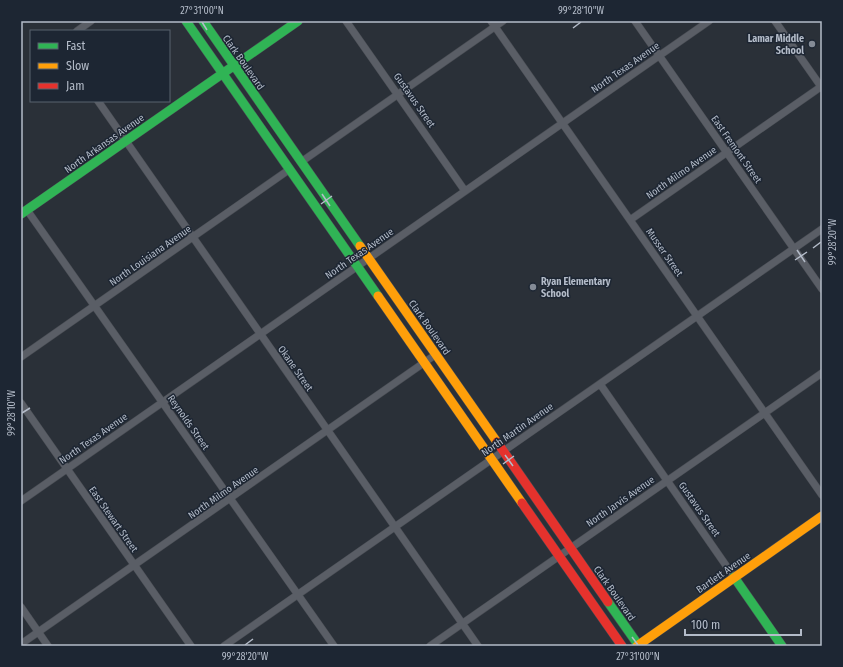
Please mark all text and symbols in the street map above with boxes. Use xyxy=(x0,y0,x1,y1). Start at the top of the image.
text: 27°31'00"N xyxy=(180,5,224,17)
text: 99°28'10"W xyxy=(558,5,604,17)
legend xyxy=(30,30,170,102)
street label: Clark Boulevard xyxy=(220,33,267,92)
place label: Lamar Middle School xyxy=(748,33,804,57)
text: Fast xyxy=(66,39,85,53)
marker: Lamar Middle School xyxy=(807,39,817,49)
street label: North Texas Avenue xyxy=(589,40,662,96)
text: Slow xyxy=(66,59,89,73)
street label: Gustavus Street xyxy=(391,71,438,131)
text: Jam xyxy=(66,79,84,93)
street label: North Arkansas Avenue xyxy=(62,112,147,176)
street label: East Fremont Street xyxy=(708,113,764,186)
street label: North Milmo Avenue xyxy=(644,144,719,202)
text: 99°28'20"W xyxy=(827,218,839,265)
street label: North Louisiana Avenue xyxy=(107,223,194,289)
street label: North Texas Avenue xyxy=(323,226,396,282)
street label: Musser Street xyxy=(643,226,686,280)
place label: Ryan Elementary School xyxy=(541,276,611,300)
marker: Ryan Elementary School xyxy=(528,282,538,292)
street label: Clark Boulevard xyxy=(406,298,453,357)
street label: Okane Street xyxy=(275,343,316,394)
text: 99°28'10"W xyxy=(6,390,18,436)
street label: Reynolds Street xyxy=(165,393,212,453)
street label: North Martin Avenue xyxy=(479,401,556,459)
street label: North Texas Avenue xyxy=(57,411,130,467)
street label: North Milmo Avenue xyxy=(186,464,261,522)
street label: North Jarvis Avenue xyxy=(584,474,657,530)
street label: Gustavus Street xyxy=(676,480,723,540)
street label: East Stewart Street xyxy=(86,484,141,555)
street label: Bartlett Avenue xyxy=(694,550,753,596)
street label: Clark Boulevard xyxy=(591,564,638,623)
scale bar xyxy=(685,611,801,637)
text: 100 m xyxy=(691,618,720,632)
text: 99°28'20"W xyxy=(222,651,269,663)
text: 27°31'00"N xyxy=(616,651,660,663)

